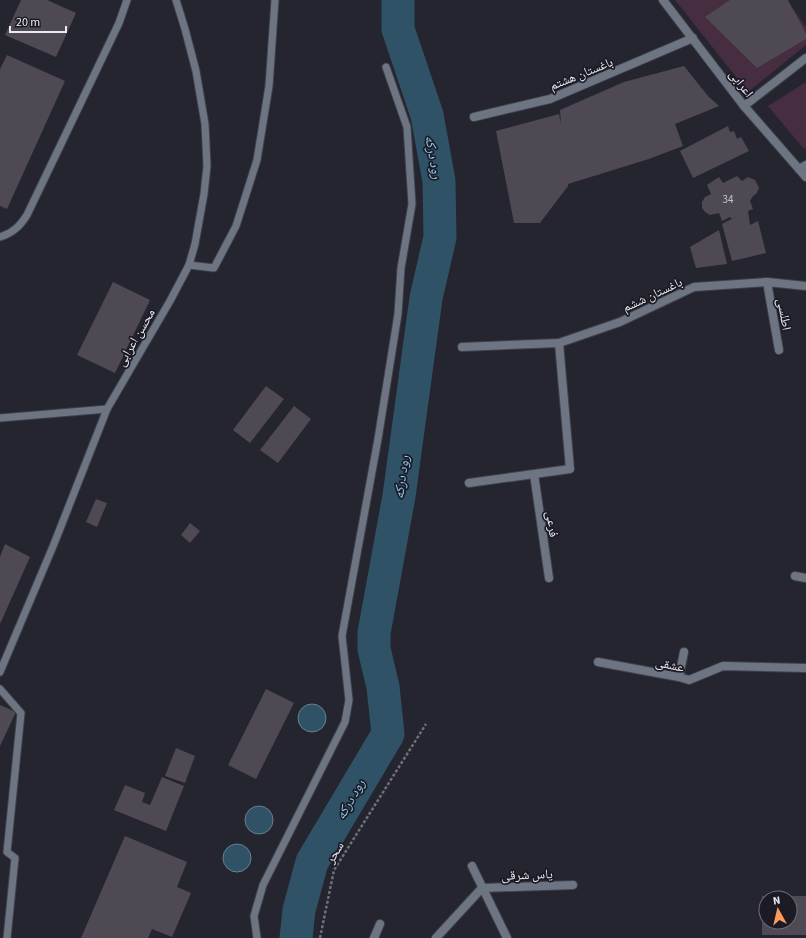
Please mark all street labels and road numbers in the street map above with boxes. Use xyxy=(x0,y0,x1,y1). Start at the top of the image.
street label: باغستان هشتم xyxy=(547,53,616,95)
street label: اعرابی xyxy=(725,66,758,101)
street label: باغستان ششم xyxy=(619,273,685,317)
street label: اطلسی xyxy=(772,297,796,332)
street label: محسن اعرابی xyxy=(112,305,160,370)
street label: فرعی xyxy=(541,510,563,538)
street label: عشقی xyxy=(654,653,686,677)
street label: سحر xyxy=(321,838,348,868)
street label: یاس شرقی xyxy=(501,865,553,885)

